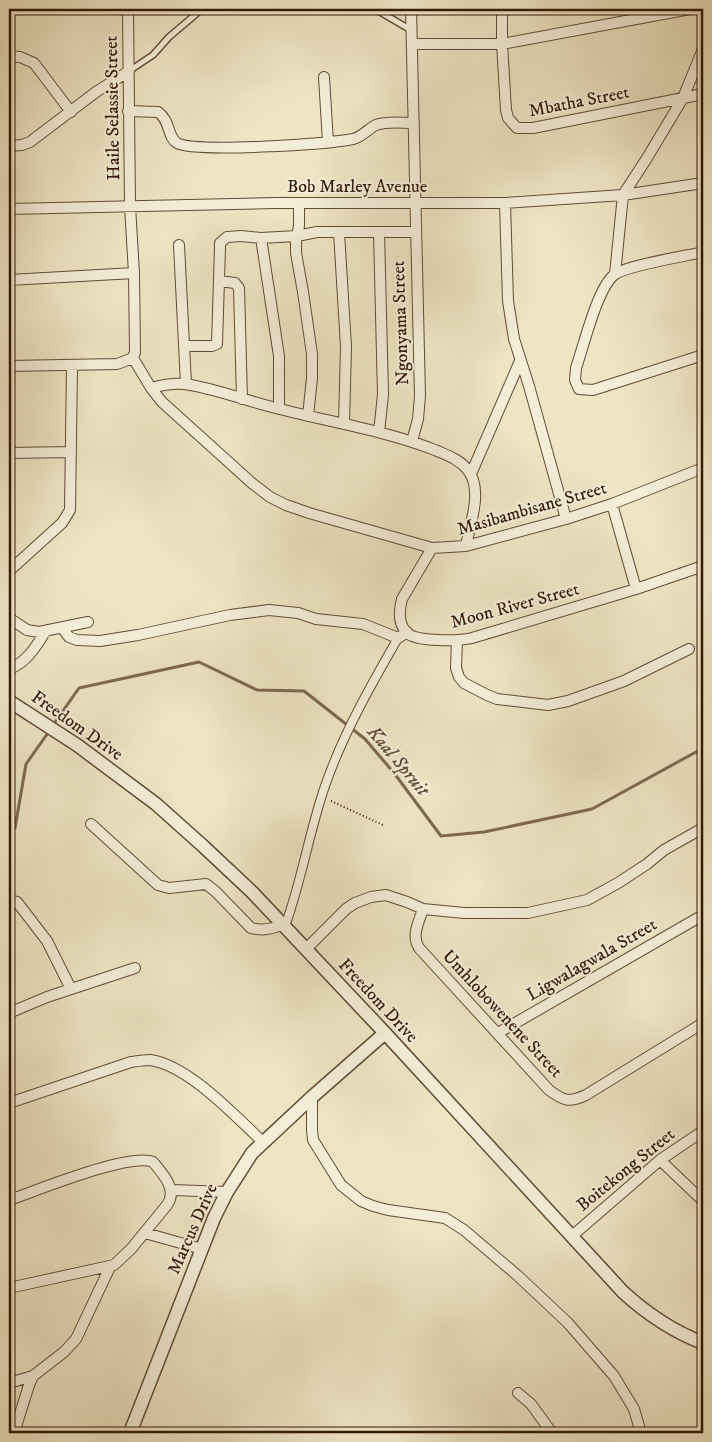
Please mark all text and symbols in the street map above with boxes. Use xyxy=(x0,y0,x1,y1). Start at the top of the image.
street label: Haile Selassie Street xyxy=(101,35,125,180)
street label: Mbatha Street xyxy=(527,81,631,123)
street label: Bob Marley Avenue xyxy=(287,176,427,198)
street label: Ngonyama Street xyxy=(388,260,414,386)
street label: Masibambisane Street xyxy=(455,477,609,541)
street label: Moon River Street xyxy=(448,578,582,634)
street label: Freedom Drive xyxy=(27,686,127,766)
water label: Kaal Spruit xyxy=(361,720,435,802)
street label: Ligwalagwala Street xyxy=(523,914,661,1006)
street label: Umhlobowenene Street xyxy=(437,946,567,1083)
street label: Freedom Drive xyxy=(333,954,423,1048)
street label: Boitekong Street xyxy=(572,1124,680,1216)
street label: Marcus Drive xyxy=(163,1180,223,1278)

